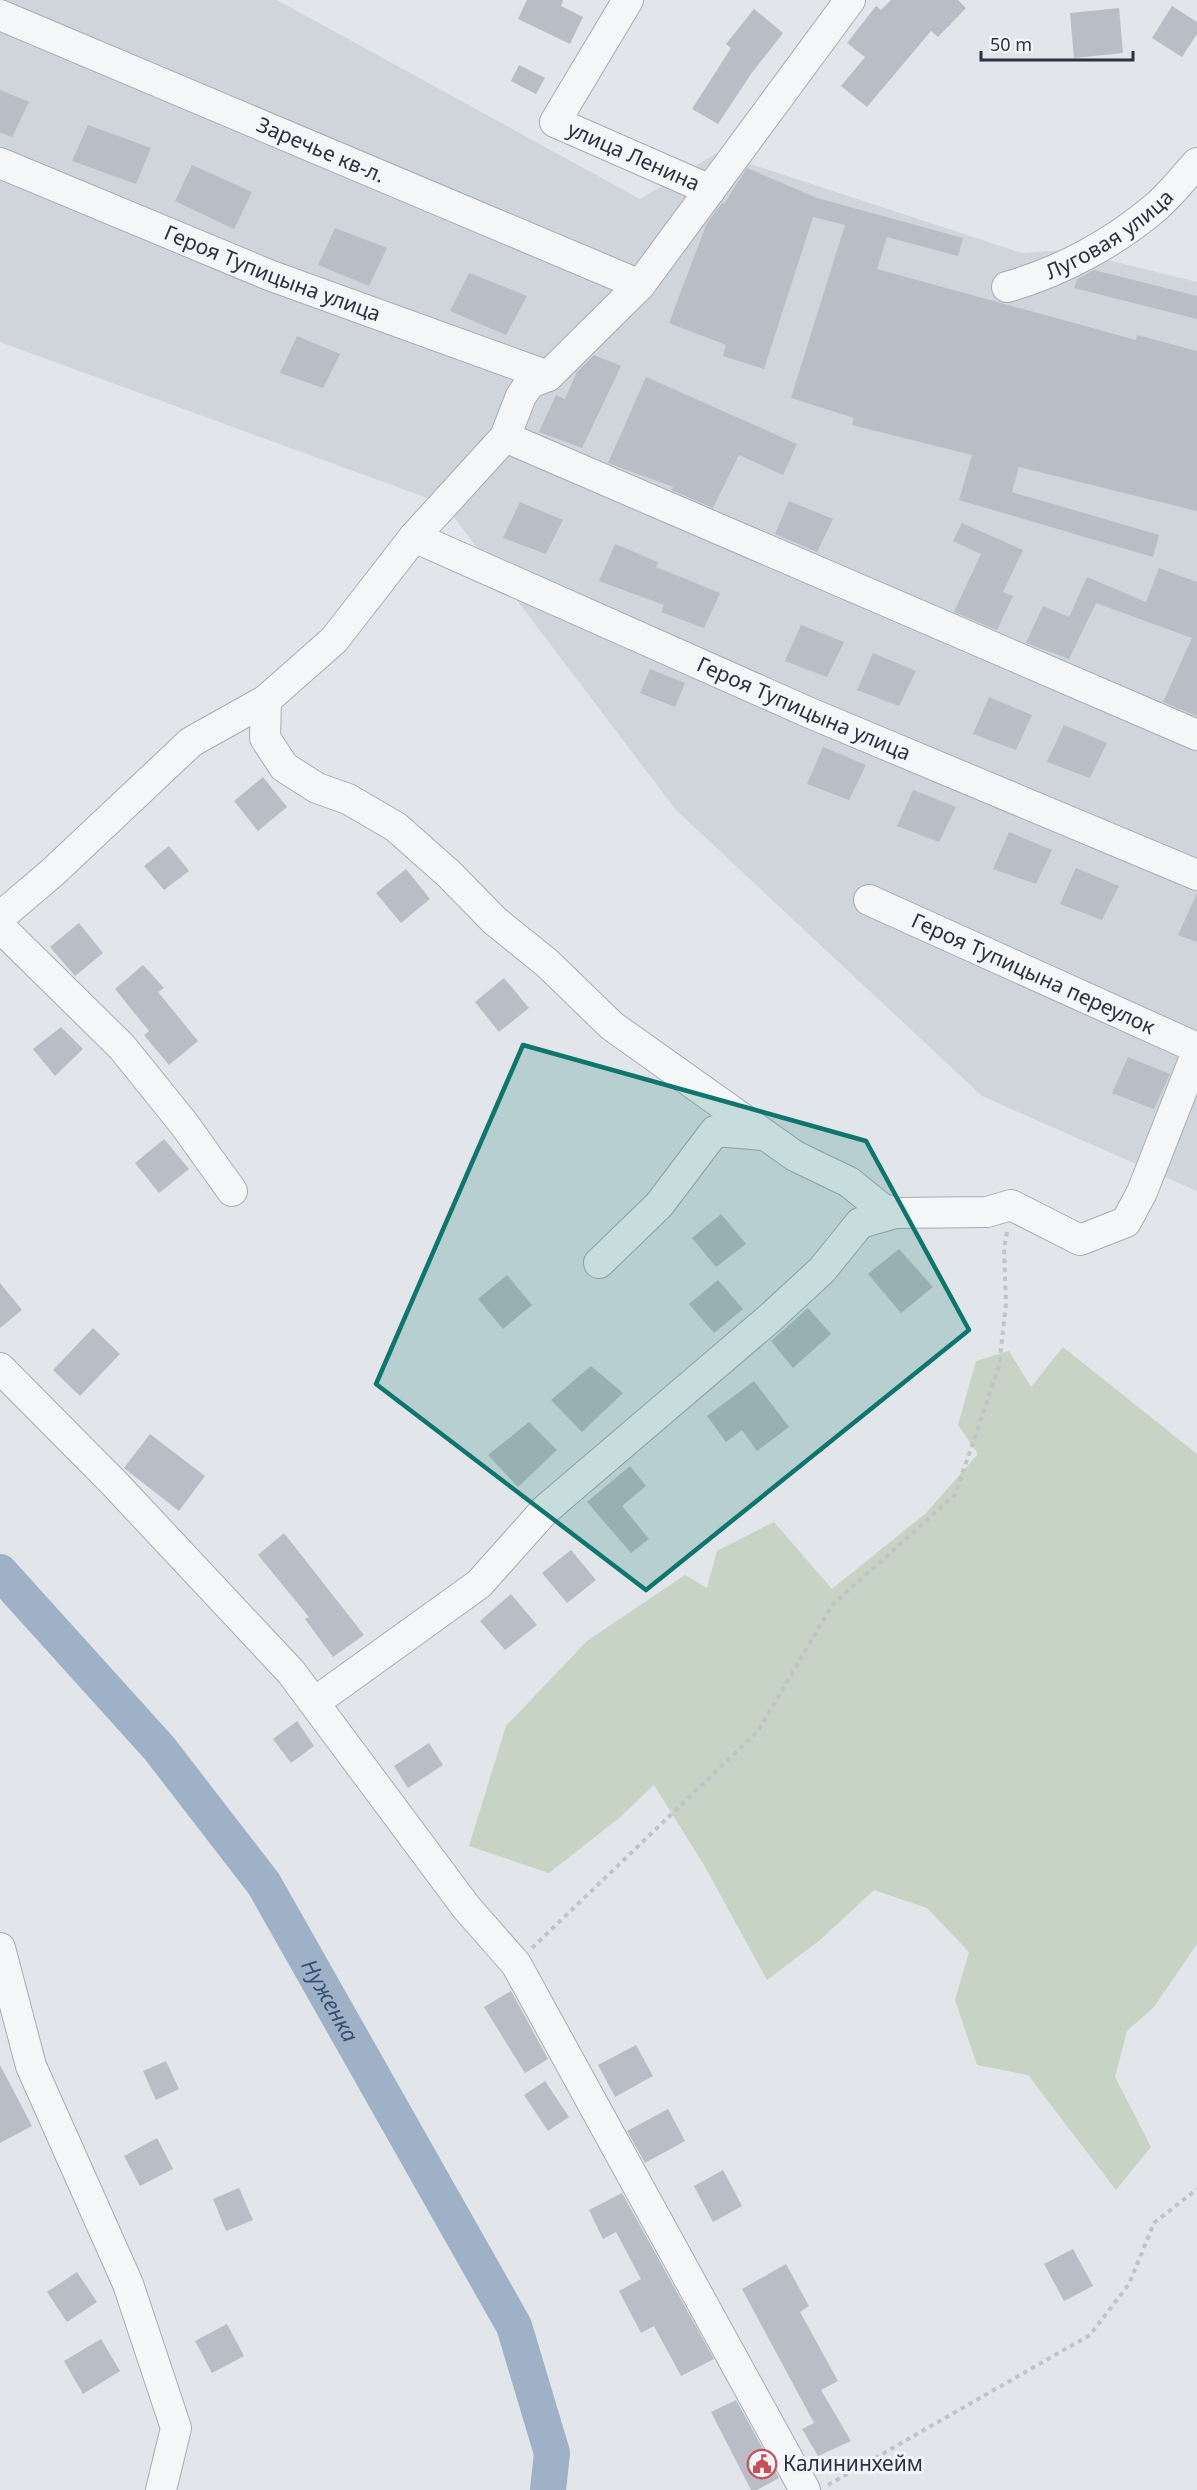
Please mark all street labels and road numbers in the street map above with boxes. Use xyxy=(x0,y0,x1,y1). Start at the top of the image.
street label: Заречье кв-л. xyxy=(253,110,389,189)
street label: улица Ленина xyxy=(563,114,705,197)
street label: Луговая улица xyxy=(1041,183,1179,285)
street label: Героя Тупицына улица xyxy=(160,218,385,327)
street label: Героя Тупицына улица xyxy=(693,650,915,767)
street label: Героя Тупицына переулок xyxy=(907,906,1160,1040)

